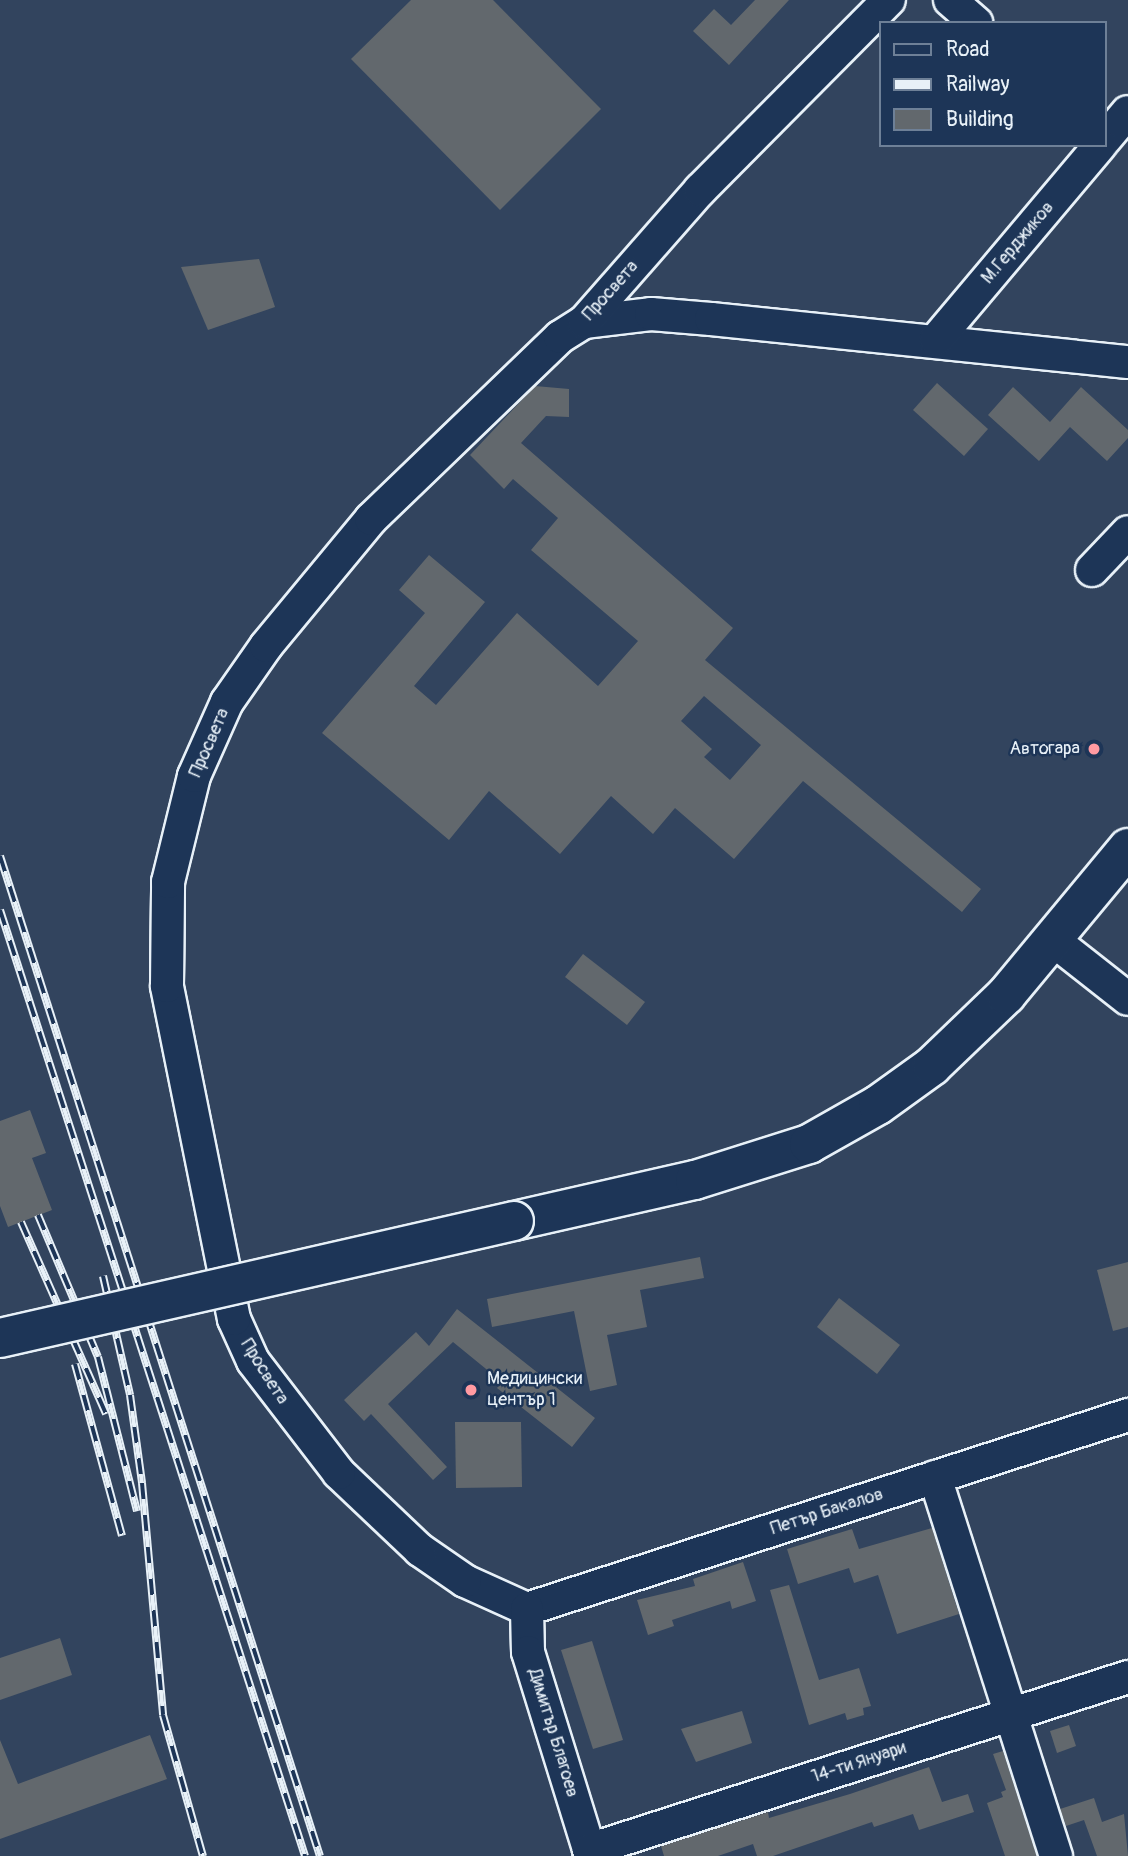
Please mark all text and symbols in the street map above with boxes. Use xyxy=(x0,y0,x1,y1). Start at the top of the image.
legend xyxy=(880,21,1107,147)
text: Road xyxy=(946,36,990,63)
text: Railway xyxy=(946,71,1010,98)
text: Building xyxy=(946,106,1013,133)
street label: М.Герджиков xyxy=(977,197,1059,289)
street label: Просвета xyxy=(578,257,644,325)
street label: Просвета xyxy=(185,705,235,781)
place label: Автогара xyxy=(1009,738,1080,760)
marker: Автогара xyxy=(1086,741,1102,757)
street label: Просвета xyxy=(235,1335,293,1409)
place label: Медицински център 1 xyxy=(487,1369,582,1412)
marker: Медицински център 1 xyxy=(461,1380,481,1400)
street label: Петър Бакалов xyxy=(768,1484,886,1540)
street label: Димитър Благоев xyxy=(523,1666,583,1800)
street label: 14-ти Януари xyxy=(809,1738,909,1788)

